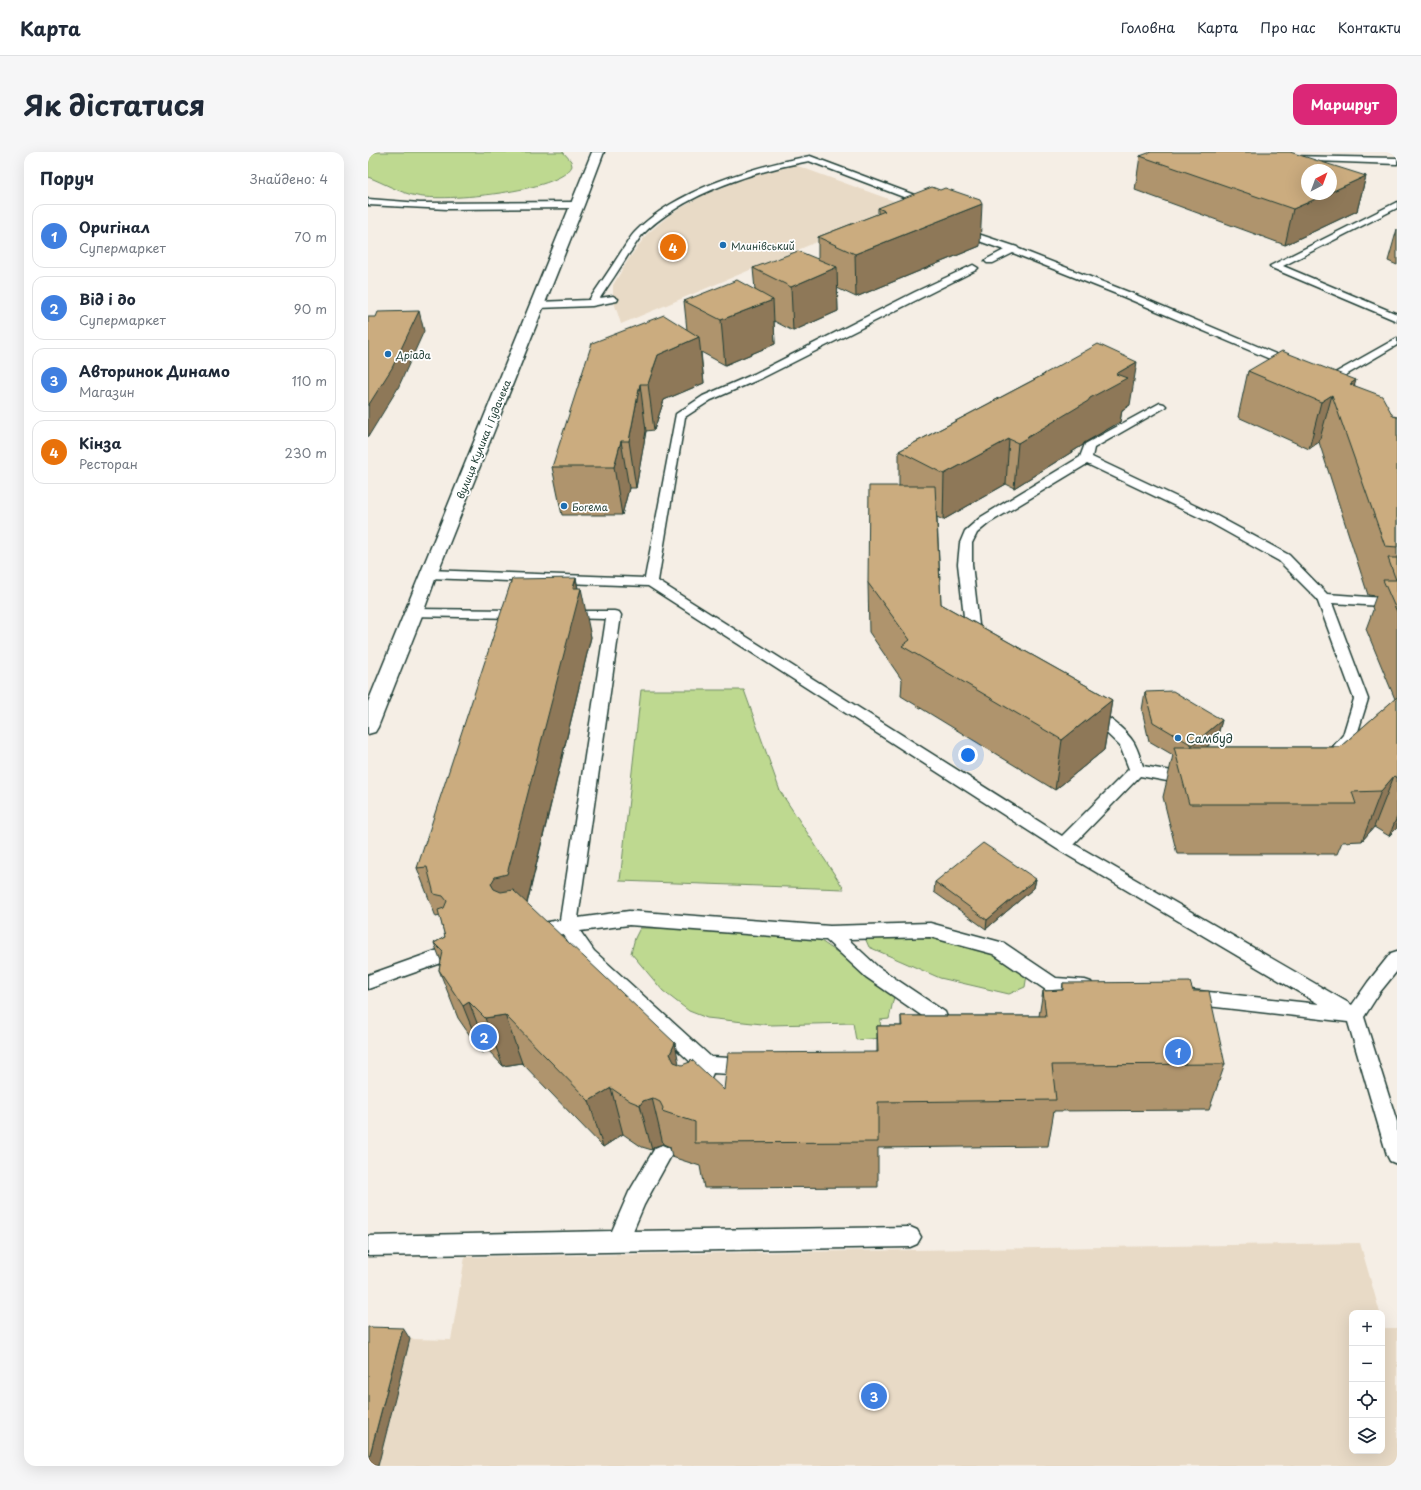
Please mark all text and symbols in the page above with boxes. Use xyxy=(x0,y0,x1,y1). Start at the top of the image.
text: Карта xyxy=(20,14,81,42)
text: Головна xyxy=(1121,17,1175,38)
text: Карта xyxy=(1197,17,1238,38)
text: Про нас xyxy=(1260,17,1316,38)
text: Контакти xyxy=(1338,17,1401,38)
text: Як дістатися xyxy=(24,83,205,126)
button: Маршрут xyxy=(1293,84,1397,125)
north arrow xyxy=(1301,164,1337,200)
text: Поруч xyxy=(40,165,94,191)
text: Знайдено: 4 xyxy=(250,169,328,188)
text: Оригінал xyxy=(79,215,150,238)
text: 1 xyxy=(51,227,57,246)
text: 70 m xyxy=(294,227,327,246)
pin: 4 xyxy=(660,232,686,262)
text: Супермаркет xyxy=(79,238,166,257)
place label: Млинівський xyxy=(731,238,795,253)
marker: Млинівський xyxy=(718,240,728,250)
text: Від і до xyxy=(79,287,136,310)
text: 2 xyxy=(49,299,59,318)
text: 90 m xyxy=(294,299,327,318)
text: Супермаркет xyxy=(79,310,166,329)
place label: Дріада xyxy=(395,347,432,362)
marker: Дріада xyxy=(383,349,393,359)
text: Авторинок Динамо xyxy=(79,359,230,382)
text: 3 xyxy=(50,371,58,390)
text: 110 m xyxy=(292,371,327,390)
street label: вулиця Кулика і Гудачека xyxy=(452,376,515,501)
text: Магазин xyxy=(79,382,135,401)
text: Кінза xyxy=(79,431,122,454)
text: 4 xyxy=(50,443,58,462)
text: 230 m xyxy=(285,443,327,462)
text: Ресторан xyxy=(79,454,138,473)
place label: Богема xyxy=(572,499,609,514)
marker: Богема xyxy=(559,501,569,511)
place label: Самбуд xyxy=(1186,729,1233,747)
marker: Самбуд xyxy=(1173,733,1183,743)
your location xyxy=(958,745,978,765)
pin: 2 xyxy=(471,1022,497,1052)
pin: 1 xyxy=(1165,1037,1191,1067)
map controls xyxy=(1349,1310,1385,1454)
button: + xyxy=(1349,1310,1385,1346)
button: − xyxy=(1349,1346,1385,1382)
pin: 3 xyxy=(861,1381,887,1411)
button: locate xyxy=(1349,1382,1385,1418)
button: layers xyxy=(1349,1418,1385,1454)

